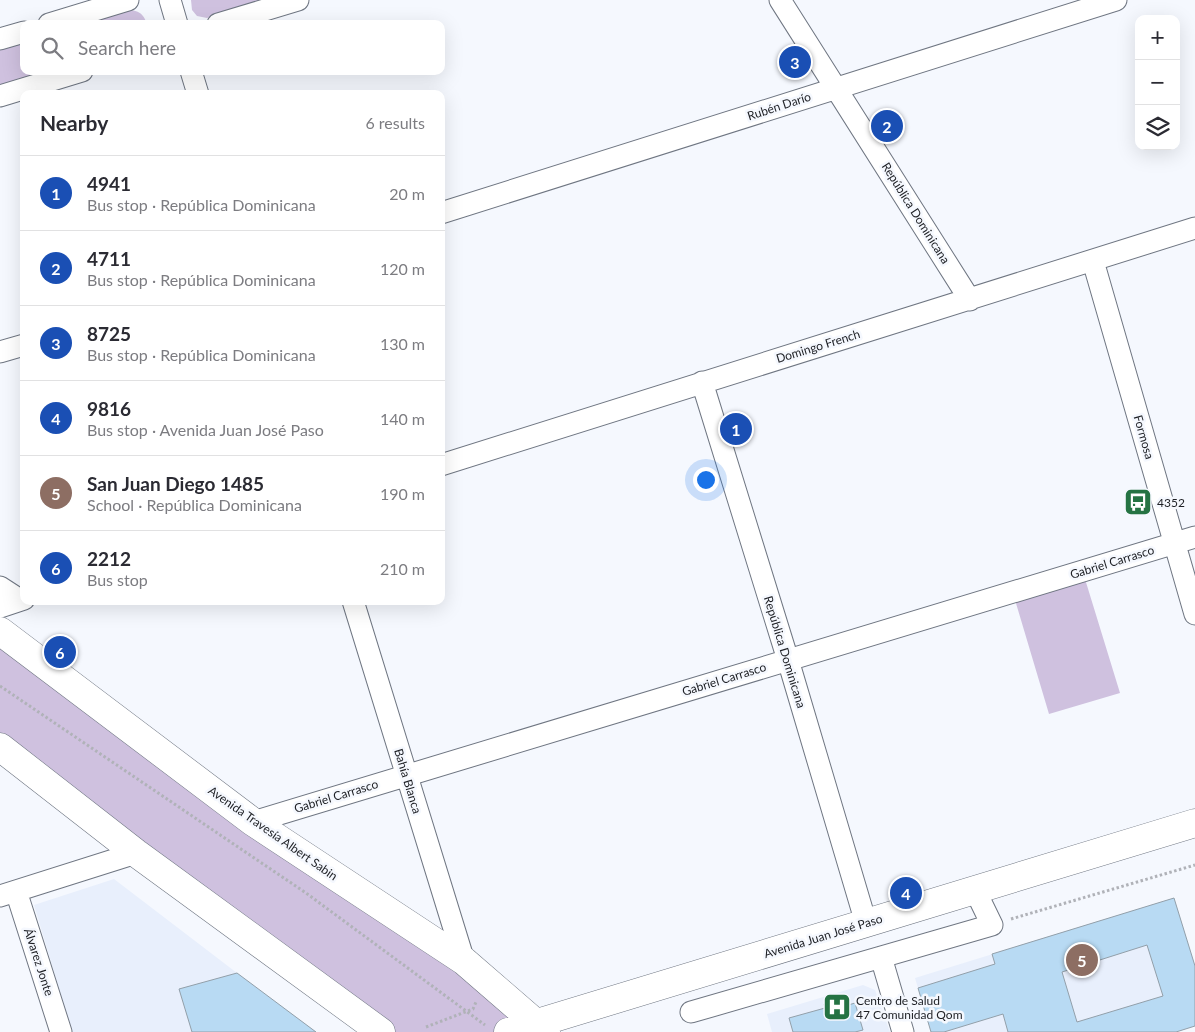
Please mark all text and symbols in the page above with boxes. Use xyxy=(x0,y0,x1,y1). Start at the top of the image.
map controls xyxy=(1135,15,1180,150)
button: + xyxy=(1135,15,1180,60)
search box xyxy=(20,20,445,75)
icon: search xyxy=(38,34,66,62)
text: Search here xyxy=(78,36,176,59)
pin: 3 xyxy=(779,43,811,81)
button: − xyxy=(1135,60,1180,105)
street label: Rubén Darío xyxy=(745,89,813,123)
button: layers xyxy=(1135,105,1180,150)
pin: 2 xyxy=(871,107,903,145)
text: Nearby xyxy=(40,110,108,135)
text: 6 results xyxy=(365,113,425,132)
street label: República Dominicana xyxy=(879,160,953,266)
text: 4941 xyxy=(87,172,131,195)
text: 1 xyxy=(51,184,61,203)
text: 20 m xyxy=(389,184,425,203)
text: Bus stop · República Dominicana xyxy=(87,195,316,214)
text: 4711 xyxy=(87,247,131,270)
text: 2 xyxy=(51,259,61,278)
text: 120 m xyxy=(380,259,425,278)
text: Bus stop · República Dominicana xyxy=(87,270,316,289)
text: 8725 xyxy=(87,322,131,345)
street label: Domingo French xyxy=(774,326,862,366)
text: 3 xyxy=(51,334,61,353)
text: 130 m xyxy=(380,334,425,353)
text: Bus stop · República Dominicana xyxy=(87,345,316,364)
text: 9816 xyxy=(87,397,131,420)
text: 4 xyxy=(51,409,61,428)
text: 140 m xyxy=(380,409,425,428)
pin: 1 xyxy=(720,410,752,448)
street label: Formosa xyxy=(1131,413,1157,461)
text: Bus stop · Avenida Juan José Paso xyxy=(87,420,324,439)
your location xyxy=(693,467,719,493)
text: San Juan Diego 1485 xyxy=(87,472,264,495)
text: 5 xyxy=(51,484,61,503)
text: 190 m xyxy=(380,484,425,503)
bus stop icon: 4352 xyxy=(1123,487,1153,517)
text: School · República Dominicana xyxy=(87,495,302,514)
place label: 4352 xyxy=(1157,495,1185,510)
street label: Gabriel Carrasco xyxy=(1068,542,1156,582)
text: 2212 xyxy=(87,547,131,570)
text: 6 xyxy=(51,559,61,578)
text: 210 m xyxy=(380,559,425,578)
text: Bus stop xyxy=(87,570,148,589)
street label: República Dominicana xyxy=(761,594,809,710)
pin: 6 xyxy=(44,633,76,671)
street label: Gabriel Carrasco xyxy=(680,659,768,699)
street label: Bahía Blanca xyxy=(391,747,425,815)
street label: Gabriel Carrasco xyxy=(292,776,380,816)
street label: Avenida Travesía Albert Sabin xyxy=(205,783,341,883)
pin: 4 xyxy=(890,874,922,912)
street label: Avenida Juan José Paso xyxy=(762,911,884,961)
street label: Álvarez Jonte xyxy=(21,926,57,998)
pin: 5 xyxy=(1066,941,1098,979)
hospital icon: Centro de Salud 47 Comunidad Qom xyxy=(822,992,852,1022)
place label: Centro de Salud 47 Comunidad Qom xyxy=(856,993,963,1022)

